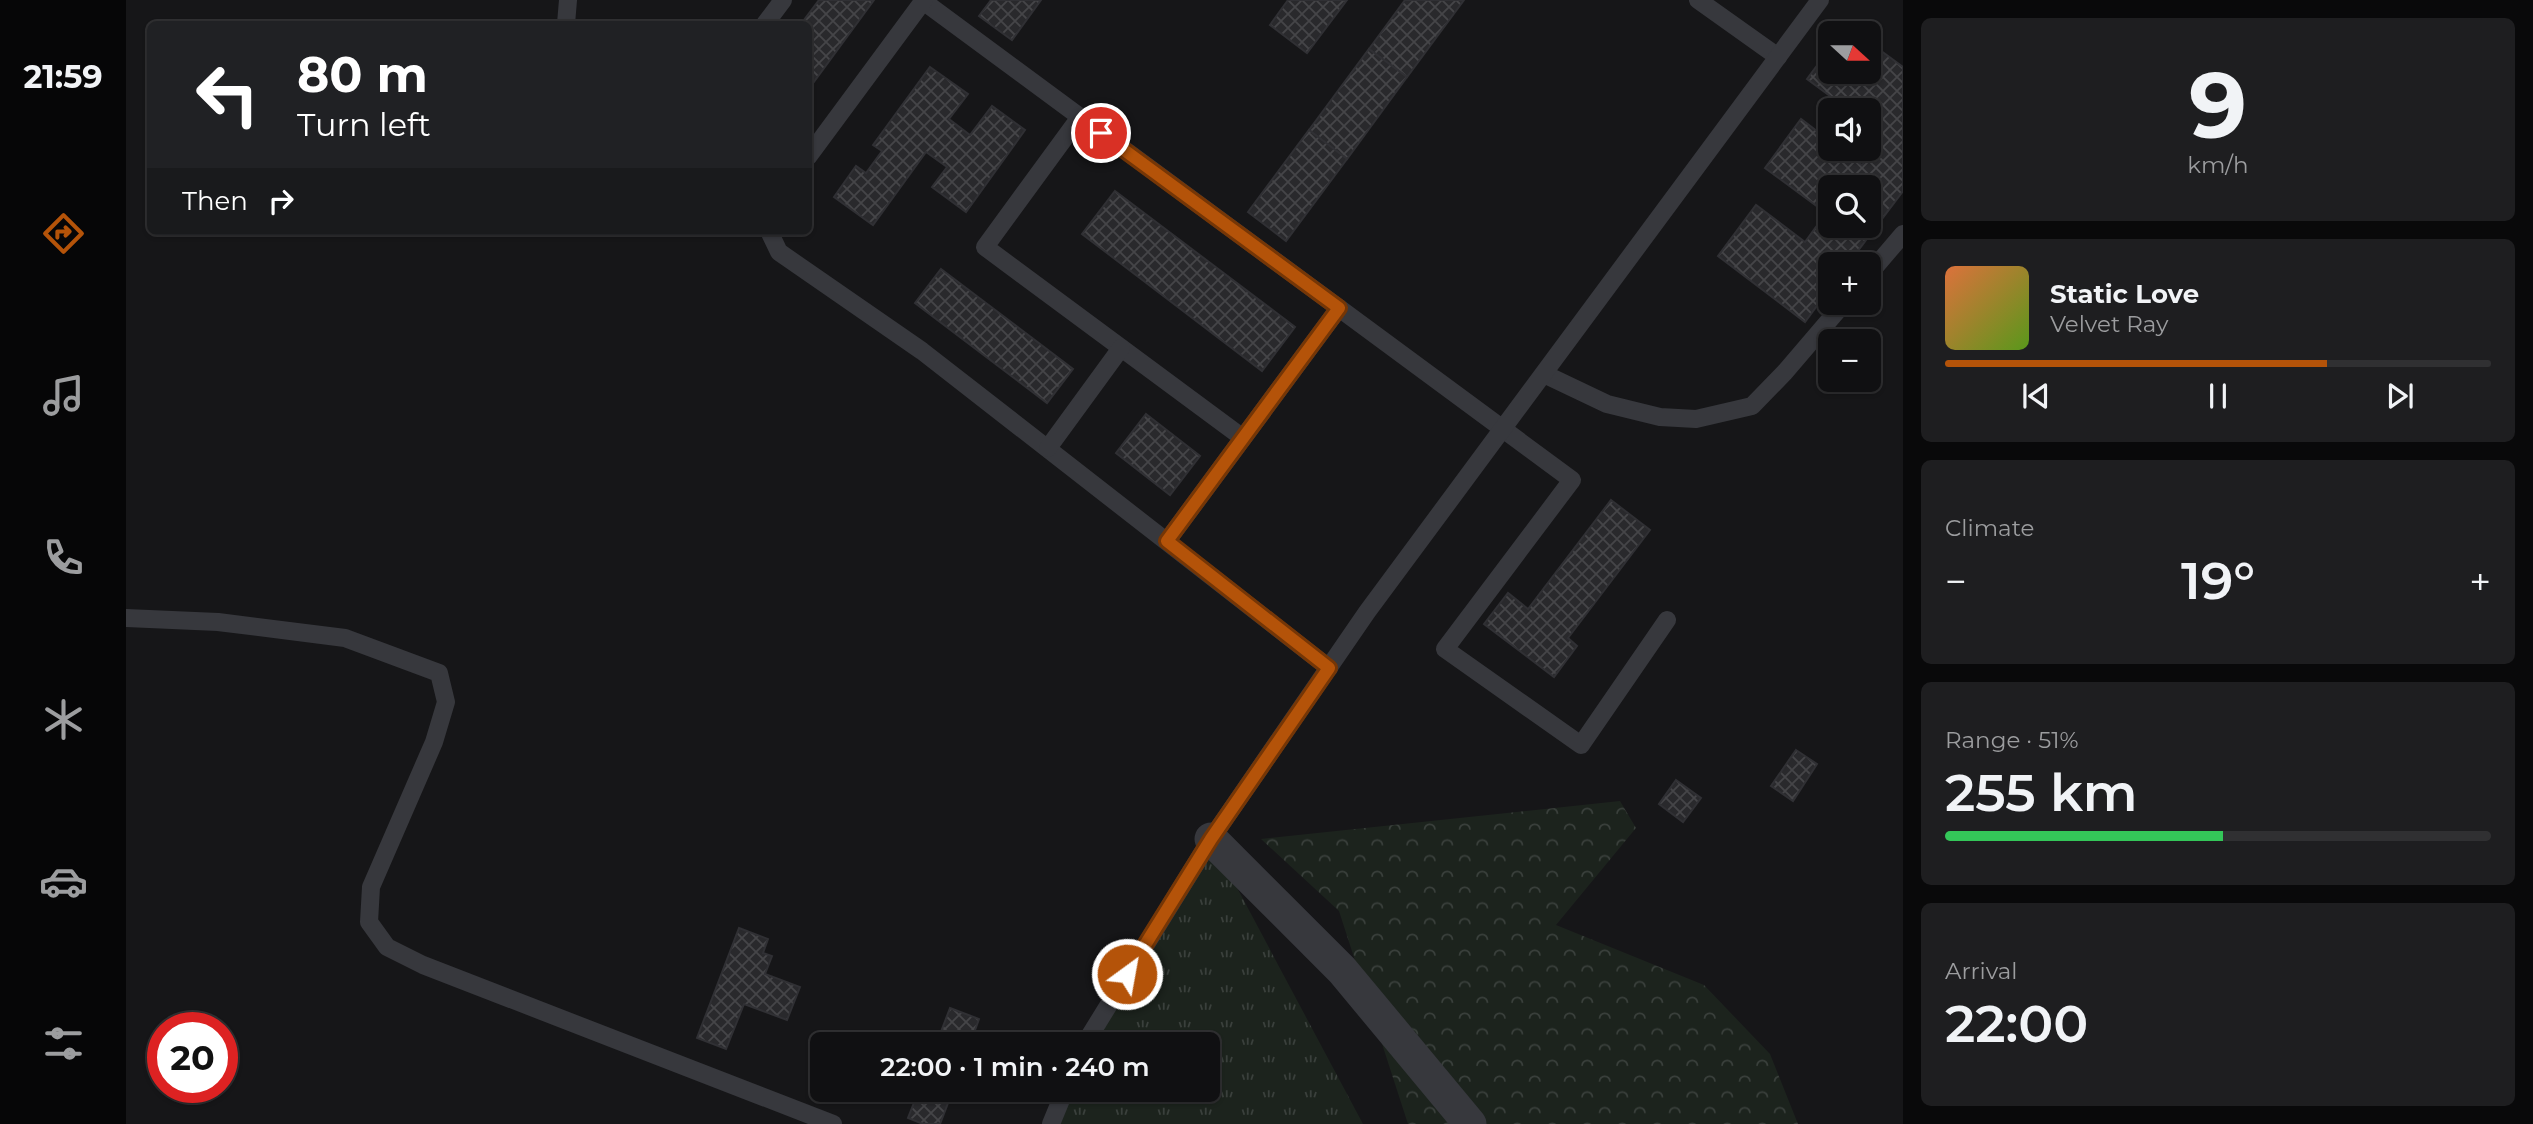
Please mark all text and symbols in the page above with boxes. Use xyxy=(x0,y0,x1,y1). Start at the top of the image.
north arrow xyxy=(1818,21,1881,84)
map controls xyxy=(1818,21,1881,392)
text: 80 m xyxy=(297,45,428,104)
icon: left xyxy=(182,49,273,140)
text: 9 xyxy=(2189,50,2247,161)
text: 21:59 xyxy=(23,57,103,96)
button: sound xyxy=(1818,98,1881,161)
pin xyxy=(1071,103,1131,163)
text: Turn left xyxy=(297,105,431,144)
icon: arrive xyxy=(1082,114,1120,152)
text: km/h xyxy=(2187,151,2249,179)
button: search xyxy=(1818,175,1881,238)
icon: right xyxy=(262,182,300,220)
text: Then xyxy=(182,185,248,217)
icon: directions xyxy=(39,209,88,258)
button: + xyxy=(1818,252,1881,315)
text: Static Love xyxy=(2050,278,2199,310)
text: Velvet Ray xyxy=(2050,310,2168,338)
button: − xyxy=(1818,329,1881,392)
icon: music xyxy=(39,371,88,420)
icon: previous xyxy=(2017,377,2055,415)
icon: pause xyxy=(2199,377,2237,415)
icon: next xyxy=(2381,377,2419,415)
text: Climate xyxy=(1945,514,2034,542)
icon: phone xyxy=(39,533,88,582)
text: 19° xyxy=(2181,549,2255,612)
text: − xyxy=(1945,558,1967,605)
text: + xyxy=(2469,558,2491,605)
icon: climate xyxy=(39,695,88,744)
text: Range · 51% xyxy=(1945,726,2079,754)
text: 255 km xyxy=(1945,761,2138,824)
icon: car xyxy=(39,857,88,906)
position arrow xyxy=(1090,937,1164,1011)
text: Arrival xyxy=(1945,957,2018,985)
text: 22:00 xyxy=(1945,992,2088,1055)
speed limit sign: 20 xyxy=(147,1012,238,1103)
icon: filters xyxy=(39,1019,88,1068)
text: 22:00 · 1 min · 240 m xyxy=(880,1051,1150,1083)

